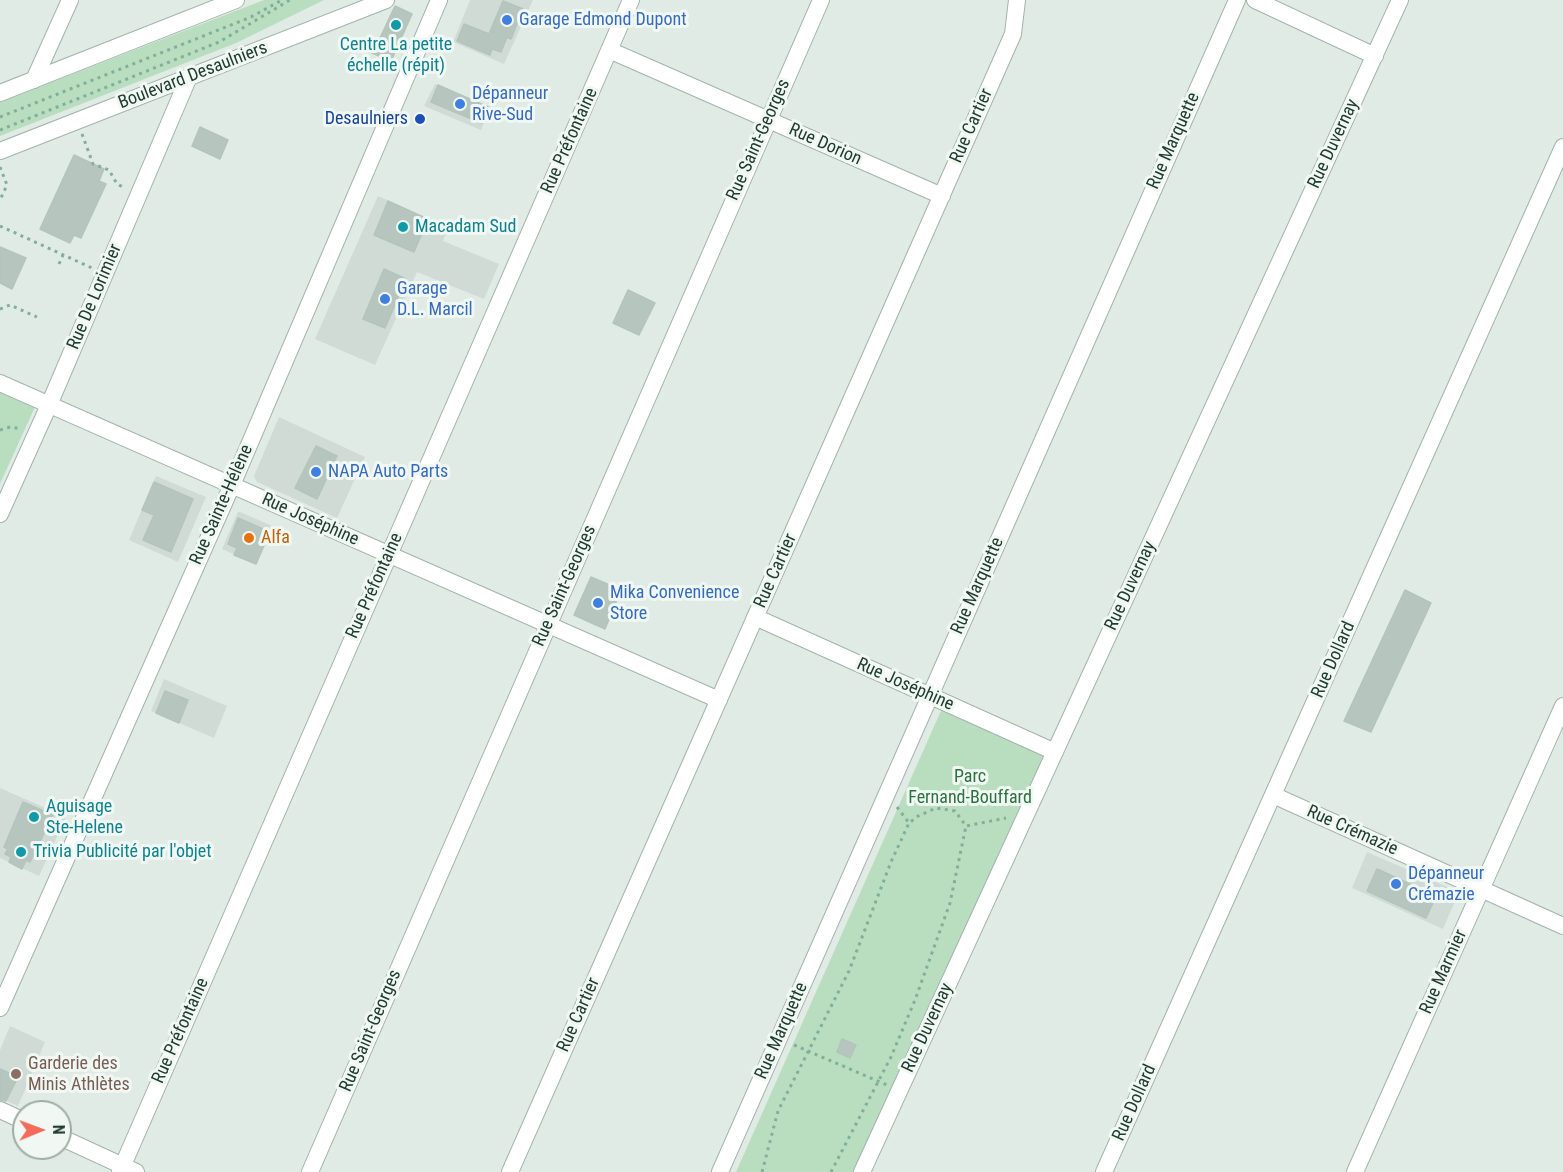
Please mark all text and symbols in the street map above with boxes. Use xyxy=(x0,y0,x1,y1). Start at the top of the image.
place label: Garage Edmond Dupont xyxy=(519,9,686,31)
marker: Garage Edmond Dupont xyxy=(500,13,514,27)
marker: Centre La petite échelle (répit) xyxy=(389,18,403,32)
place label: Centre La petite échelle (répit) xyxy=(340,34,452,76)
street label: Boulevard Desaulniers xyxy=(115,38,271,114)
street label: Rue Saint-Georges xyxy=(723,76,795,204)
place label: Dépanneur Rive-Sud xyxy=(472,83,548,125)
street label: Rue Préfontaine xyxy=(537,85,603,197)
street label: Rue Cartier xyxy=(946,86,998,166)
street label: Rue Marquette xyxy=(1143,89,1205,193)
street label: Rue Duvernay xyxy=(1304,96,1364,192)
marker: Dépanneur Rive-Sud xyxy=(453,97,467,111)
place label: Desaulniers xyxy=(325,108,408,130)
marker: Desaulniers xyxy=(413,112,427,126)
street label: Rue Dorion xyxy=(785,119,865,171)
place label: Macadam Sud xyxy=(415,216,516,238)
marker: Macadam Sud xyxy=(396,220,410,234)
street label: Rue De Lorimier xyxy=(63,241,127,353)
place label: Garage D.L. Marcil xyxy=(397,278,473,320)
marker: Garage D.L. Marcil xyxy=(378,292,392,306)
street label: Rue Sainte-Hélène xyxy=(186,442,258,568)
place label: NAPA Auto Parts xyxy=(328,461,448,483)
marker: NAPA Auto Parts xyxy=(309,465,323,479)
street label: Rue Joséphine xyxy=(258,489,362,551)
street label: Rue Saint-Georges xyxy=(529,522,601,650)
place label: Alfa xyxy=(261,527,290,549)
street label: Rue Préfontaine xyxy=(342,530,408,642)
marker: Alfa xyxy=(242,531,256,545)
street label: Rue Cartier xyxy=(750,531,802,611)
street label: Rue Marquette xyxy=(947,534,1009,638)
street label: Rue Duvernay xyxy=(1101,538,1161,634)
place label: Mika Convenience Store xyxy=(610,582,739,624)
marker: Mika Convenience Store xyxy=(591,596,605,610)
street label: Rue Dollard xyxy=(1308,618,1360,702)
street label: Rue Joséphine xyxy=(853,654,957,716)
park label: Parc Fernand-Bouffard xyxy=(908,766,1032,808)
place label: Aguisage Ste-Helene xyxy=(46,796,123,838)
street label: Rue Crémazie xyxy=(1303,801,1401,861)
marker: Aguisage Ste-Helene xyxy=(27,810,41,824)
place label: Trivia Publicité par l'objet xyxy=(33,841,212,863)
marker: Trivia Publicité par l'objet xyxy=(14,845,28,859)
place label: Dépanneur Crémazie xyxy=(1408,863,1484,906)
marker: Dépanneur Crémazie xyxy=(1389,877,1403,891)
street label: Rue Marmier xyxy=(1416,926,1472,1018)
street label: Rue Saint-Georges xyxy=(336,967,406,1095)
street label: Rue Préfontaine xyxy=(148,975,214,1087)
street label: Rue Cartier xyxy=(553,975,605,1055)
street label: Rue Marquette xyxy=(751,979,813,1083)
street label: Rue Duvernay xyxy=(898,980,958,1076)
place label: Garderie des Minis Athlètes xyxy=(28,1053,130,1096)
street label: Rue Dollard xyxy=(1109,1061,1161,1145)
marker: Garderie des Minis Athlètes xyxy=(9,1067,23,1081)
north arrow xyxy=(12,1100,72,1160)
text: N xyxy=(49,1125,68,1135)

